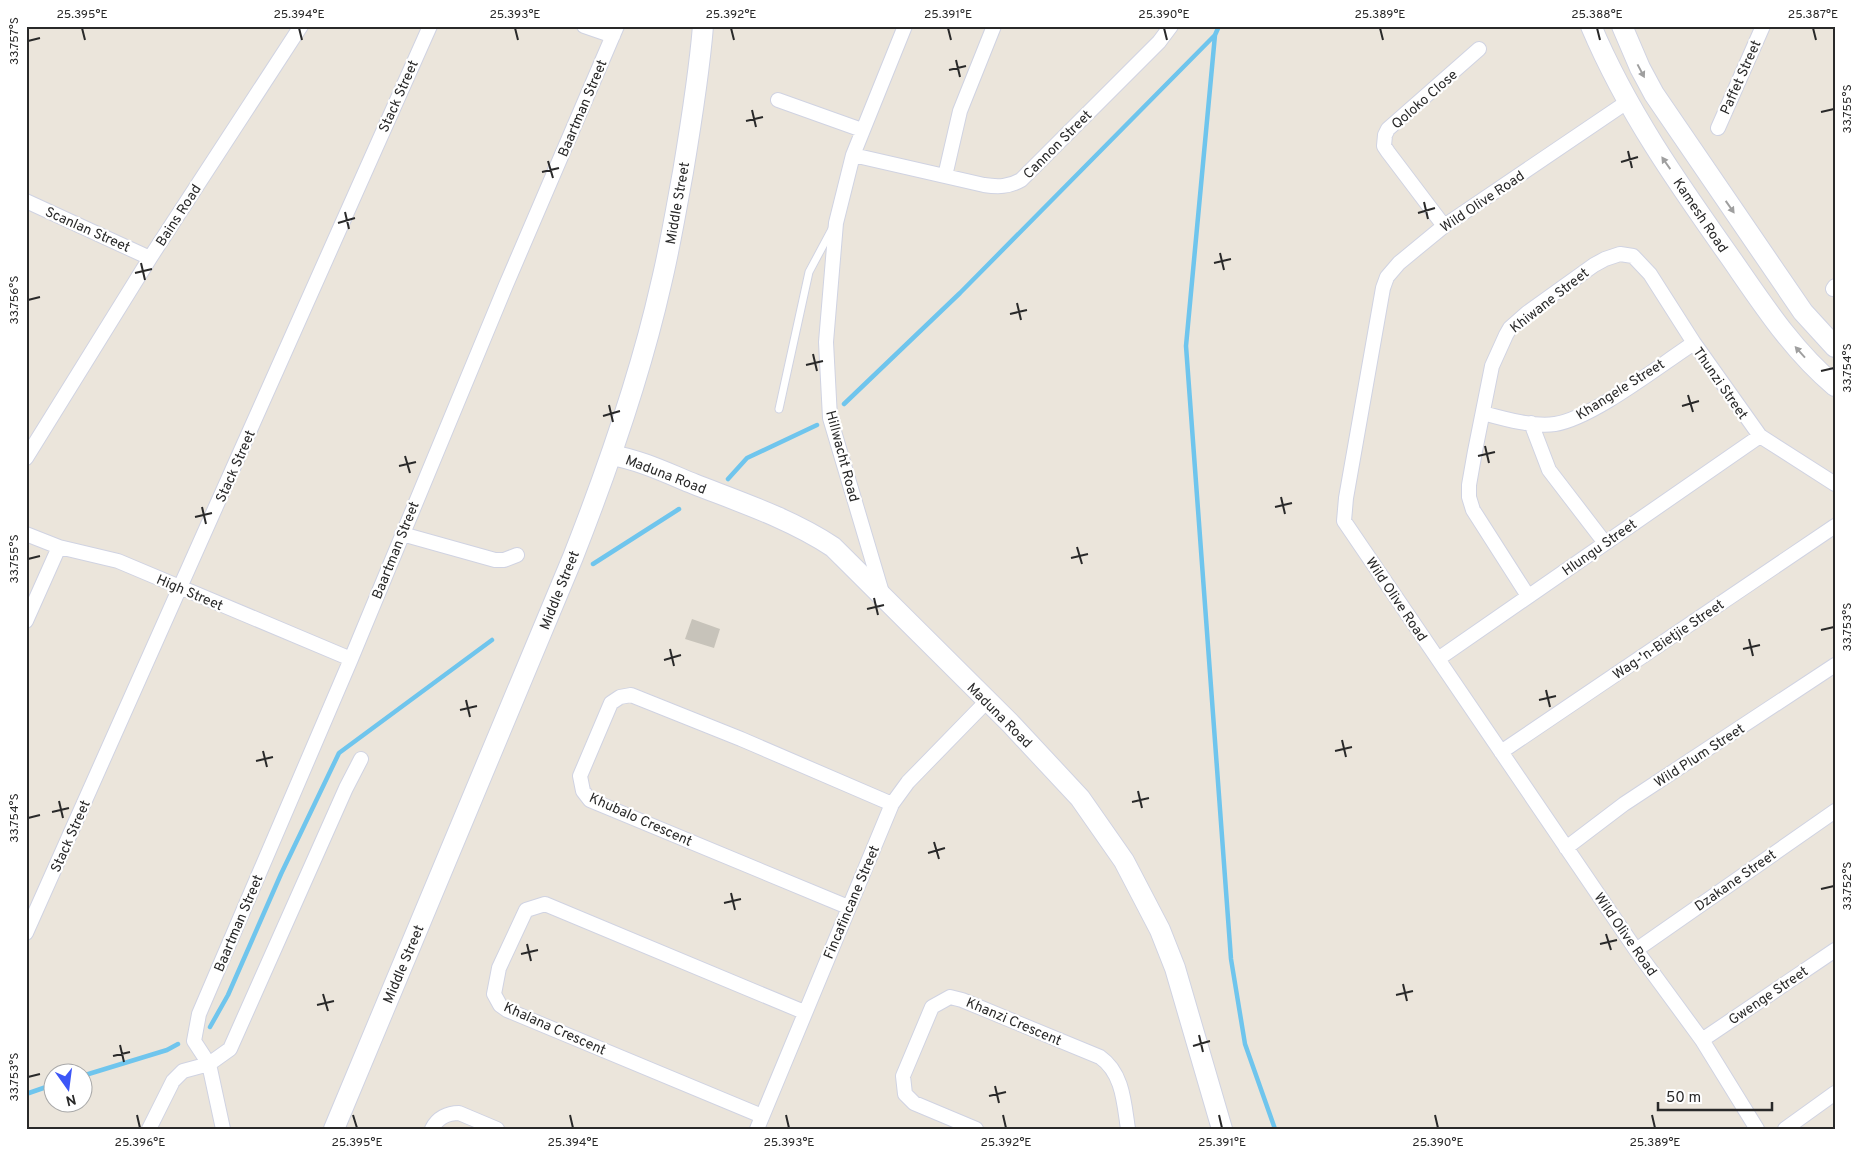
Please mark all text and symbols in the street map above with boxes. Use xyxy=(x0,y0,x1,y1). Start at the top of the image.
text: 25.395°E xyxy=(56,7,108,23)
text: 25.394°E xyxy=(273,7,325,23)
text: 25.393°E xyxy=(490,7,540,23)
text: 25.392°E xyxy=(705,7,757,23)
text: 25.391°E xyxy=(924,7,972,23)
text: 25.390°E xyxy=(1138,7,1190,23)
text: 25.389°E xyxy=(1354,7,1406,23)
text: 25.388°E xyxy=(1571,7,1623,23)
text: 25.387°E xyxy=(1788,7,1838,23)
text: 33.757°S xyxy=(7,17,23,65)
street label: Paffet Street xyxy=(1717,38,1765,118)
street label: Baartman Street xyxy=(555,57,611,160)
street label: Stack Street xyxy=(376,58,423,135)
one-way arrow xyxy=(1637,64,1646,78)
street label: Qoloko Close xyxy=(1389,67,1461,133)
text: 33.755°S xyxy=(1840,84,1856,134)
street label: Cannon Street xyxy=(1020,107,1096,183)
one-way arrow xyxy=(1661,156,1671,169)
street label: Middle Street xyxy=(663,161,694,246)
street label: Wild Olive Road xyxy=(1437,168,1528,237)
street label: Kamesh Road xyxy=(1669,175,1731,256)
street label: Bains Road xyxy=(153,182,206,250)
one-way arrow xyxy=(1725,200,1735,213)
street label: Scanlan Street xyxy=(42,204,133,257)
street label: Khiwane Street xyxy=(1507,265,1593,337)
text: 33.756°S xyxy=(7,276,23,324)
text: 33.754°S xyxy=(1840,343,1856,393)
street label: Thunzi Street xyxy=(1689,344,1751,423)
one-way arrow xyxy=(1794,347,1806,359)
street label: Khangele Street xyxy=(1573,356,1668,424)
street label: Hillwacht Road xyxy=(821,409,862,504)
street label: Stack Street xyxy=(213,428,260,505)
street label: Maduna Road xyxy=(623,452,708,499)
street label: Baartman Street xyxy=(369,499,424,602)
street label: Hlungu Street xyxy=(1559,516,1640,580)
text: 33.755°S xyxy=(7,534,23,584)
street label: Middle Street xyxy=(537,549,584,632)
street label: Wild Olive Road xyxy=(1361,554,1430,645)
street label: High Street xyxy=(153,572,225,615)
street label: Wag-'n-Bietjie Street xyxy=(1610,597,1728,684)
text: 33.753°S xyxy=(1840,603,1856,651)
street label: Maduna Road xyxy=(963,680,1035,752)
street label: Wild Plum Street xyxy=(1651,721,1748,792)
street label: Khubalo Crescent xyxy=(586,790,695,851)
text: 33.754°S xyxy=(7,793,23,843)
street label: Stack Street xyxy=(48,798,95,875)
street label: Fincafincane Street xyxy=(821,843,884,962)
street label: Dzakane Street xyxy=(1692,847,1780,916)
text: 33.752°S xyxy=(1840,862,1856,910)
street label: Baartman Street xyxy=(211,872,267,975)
street label: Wild Olive Road xyxy=(1590,890,1660,980)
street label: Middle Street xyxy=(380,923,429,1006)
street label: Gwenge Street xyxy=(1726,963,1812,1029)
street label: Khanzi Crescent xyxy=(963,995,1064,1050)
street label: Khalana Crescent xyxy=(501,999,608,1060)
text: 33.753°S xyxy=(7,1053,23,1101)
north arrow xyxy=(42,1062,92,1112)
scale bar xyxy=(1658,1080,1772,1112)
text: 50 m xyxy=(1666,1089,1701,1108)
text: N xyxy=(64,1090,78,1109)
text: 25.396°E xyxy=(115,1135,165,1151)
text: 25.395°E xyxy=(331,1135,383,1151)
text: 25.394°E xyxy=(547,1135,599,1151)
text: 25.393°E xyxy=(764,1135,814,1151)
text: 25.392°E xyxy=(980,1135,1032,1151)
text: 25.391°E xyxy=(1198,1135,1246,1151)
text: 25.390°E xyxy=(1412,1135,1464,1151)
text: 25.389°E xyxy=(1629,1135,1681,1151)

